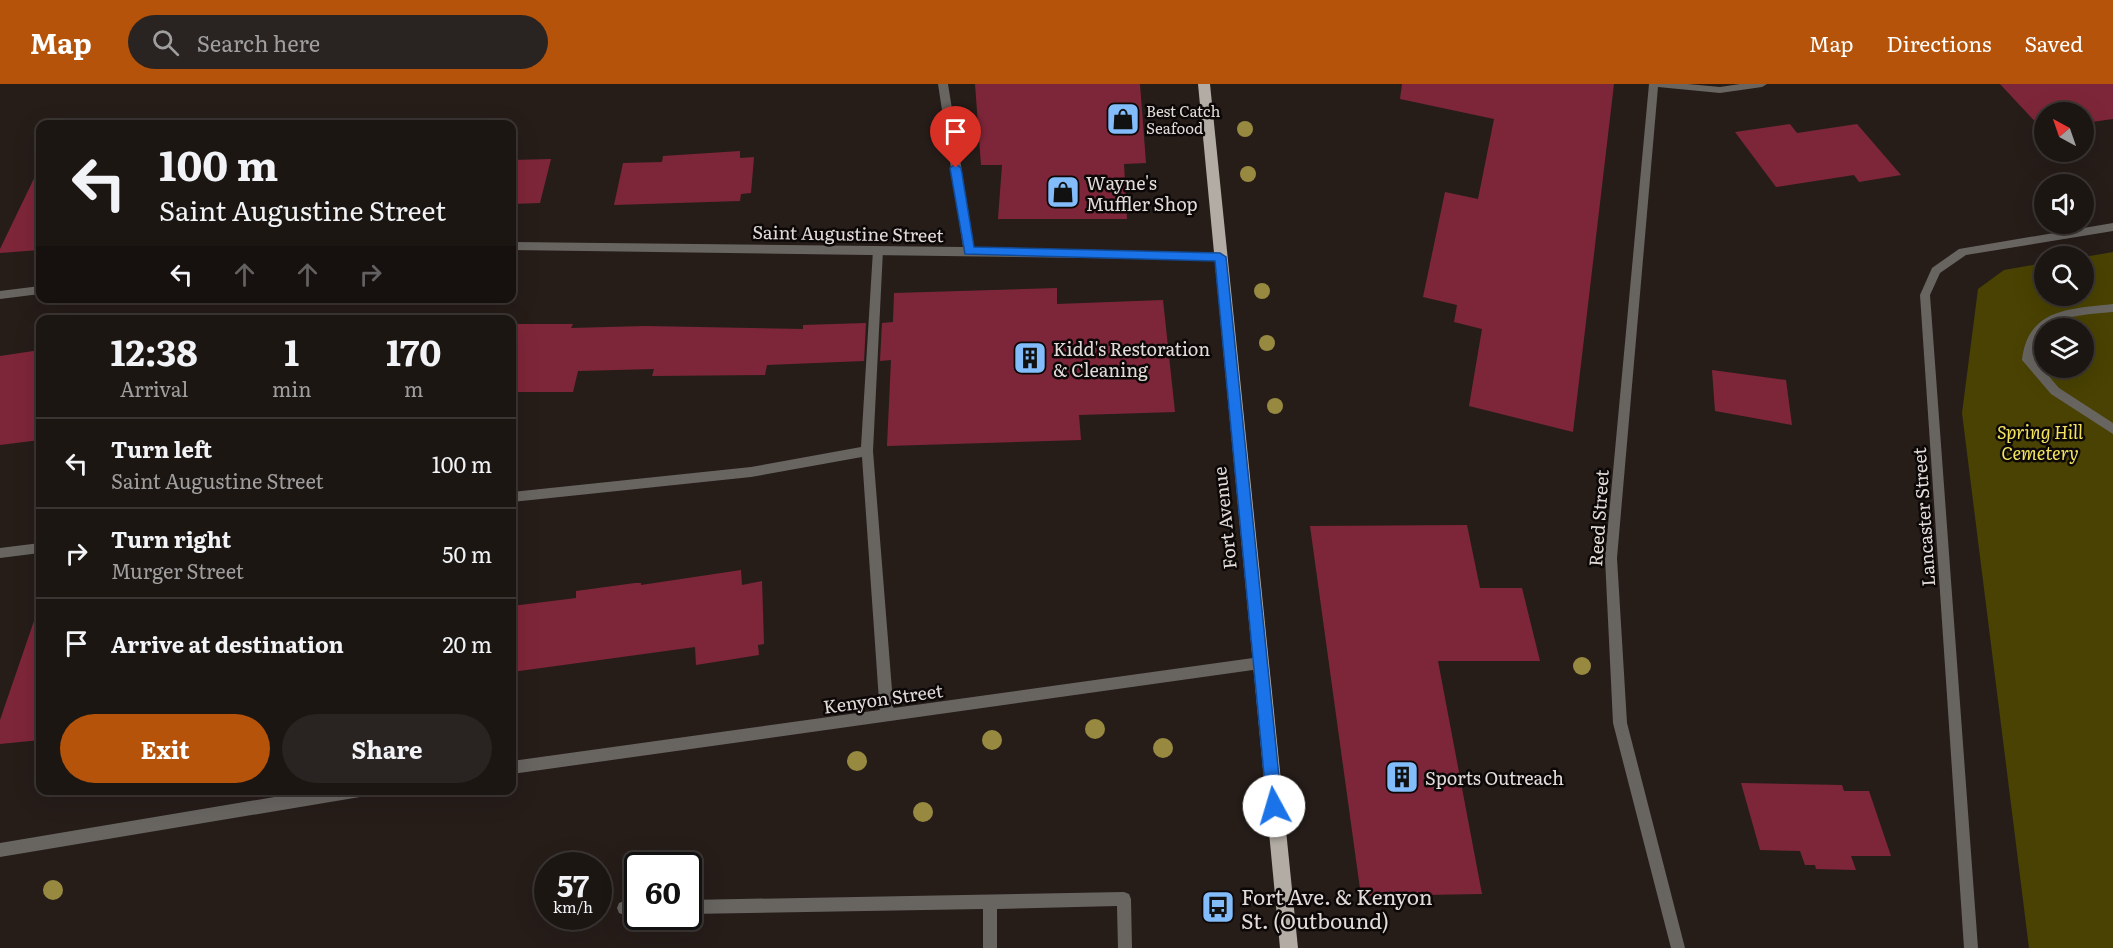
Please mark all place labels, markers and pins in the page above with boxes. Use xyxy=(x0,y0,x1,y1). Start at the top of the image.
place label: Best Catch Seafood xyxy=(1146,99,1220,139)
shop icon: Best Catch Seafood xyxy=(1105,101,1141,137)
pin xyxy=(930,106,981,168)
place label: Wayne's Muffler Shop xyxy=(1086,169,1198,217)
shop icon: Wayne's Muffler Shop xyxy=(1045,174,1081,210)
place label: Kidd's Restoration & Cleaning xyxy=(1053,335,1210,383)
building icon: Kidd's Restoration & Cleaning xyxy=(1012,340,1048,376)
building icon: Sports Outreach xyxy=(1384,759,1420,795)
place label: Sports Outreach xyxy=(1425,764,1564,791)
place label: Fort Ave. & Kenyon St. (Outbound) xyxy=(1241,880,1433,935)
bus stop icon: Fort Ave. & Kenyon St. (Outbound) xyxy=(1200,889,1236,925)

